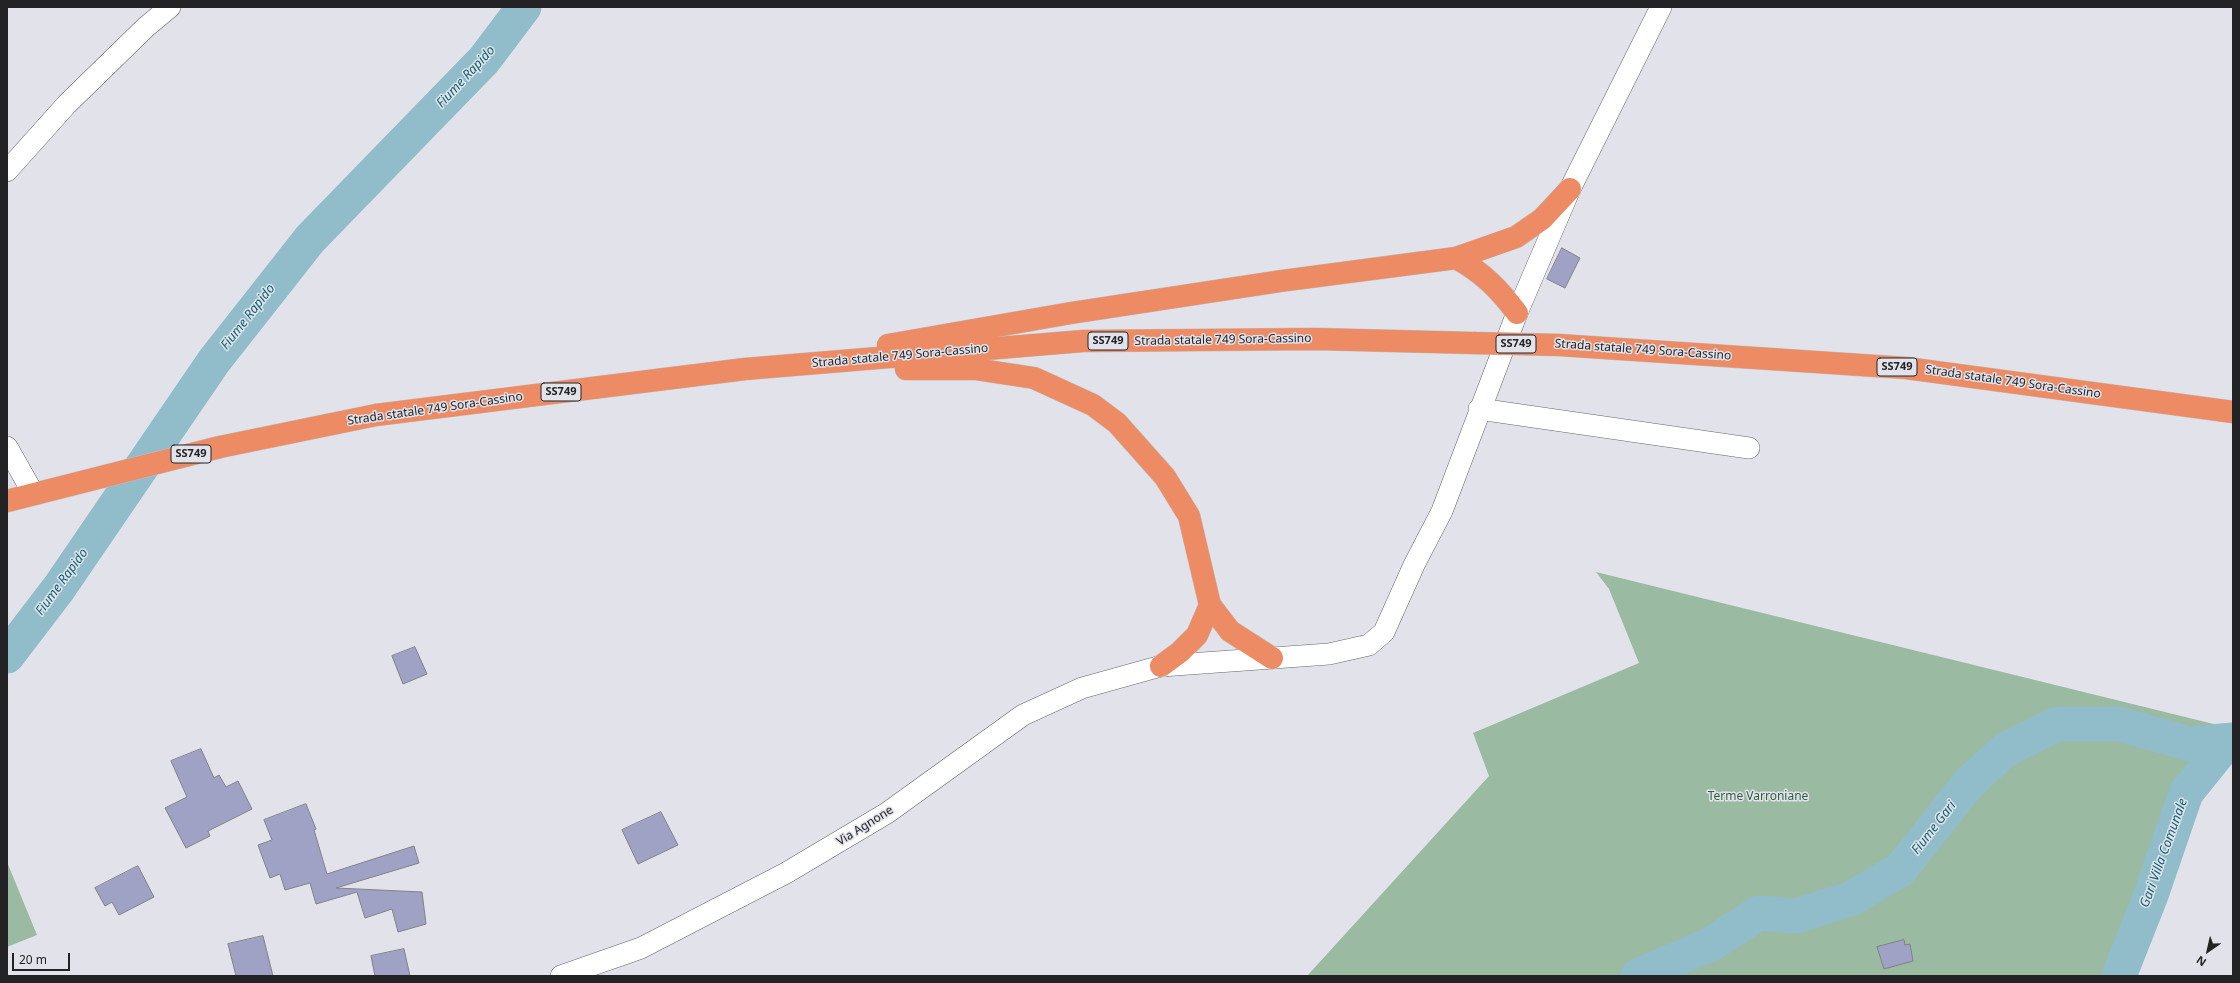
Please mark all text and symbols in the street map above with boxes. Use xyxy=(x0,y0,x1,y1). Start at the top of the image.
water label: Fiume Rapido xyxy=(433,43,499,111)
water label: Fiume Rapido xyxy=(218,281,278,353)
street label: Strada statale 749 Sora-Cassino xyxy=(1134,331,1312,349)
road number: SS749 xyxy=(1088,332,1128,350)
road number: SS749 xyxy=(1496,335,1536,353)
street label: Strada statale 749 Sora-Cassino xyxy=(1554,337,1732,363)
street label: Strada statale 749 Sora-Cassino xyxy=(811,341,989,371)
road number: SS749 xyxy=(1877,358,1917,376)
street label: Strada statale 749 Sora-Cassino xyxy=(1924,363,2102,401)
road number: SS749 xyxy=(541,383,581,401)
street label: Strada statale 749 Sora-Cassino xyxy=(346,390,524,428)
road number: SS749 xyxy=(171,445,211,463)
water label: Fiume Rapido xyxy=(33,546,91,618)
park label: Terme Varroniane xyxy=(1708,790,1808,804)
water label: Gari Villa Comunale xyxy=(2137,796,2191,910)
water label: Fiume Gari xyxy=(1908,798,1960,858)
street label: Via Agnone xyxy=(834,803,896,849)
north arrow xyxy=(2188,931,2228,971)
scale bar xyxy=(14,945,72,971)
text: 20 m xyxy=(19,951,47,968)
text: N xyxy=(2193,953,2209,970)

